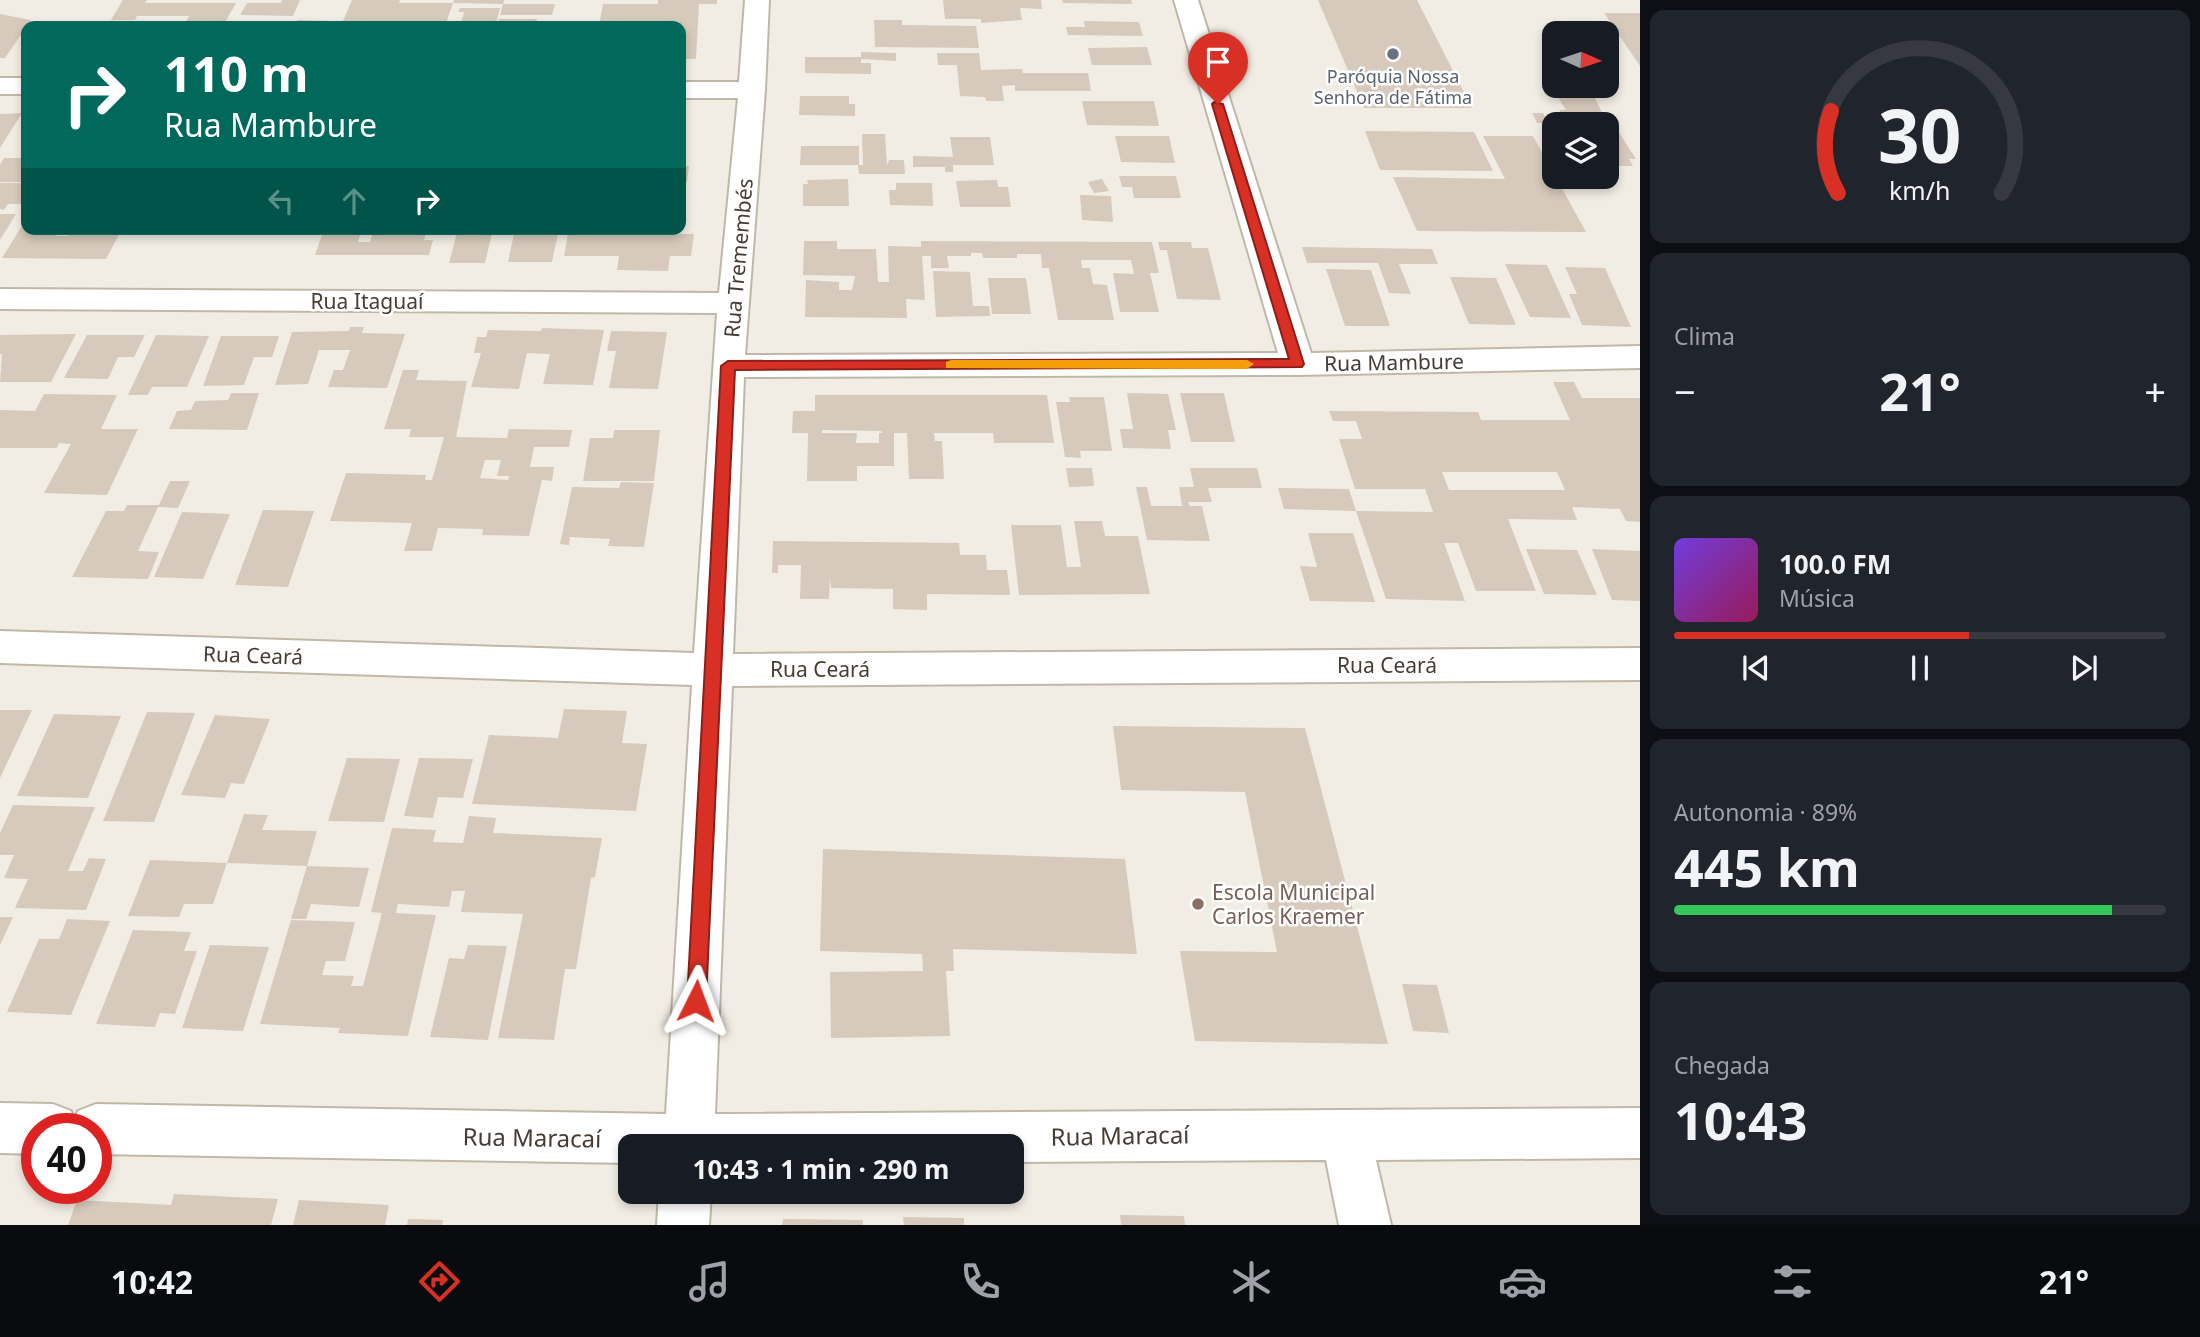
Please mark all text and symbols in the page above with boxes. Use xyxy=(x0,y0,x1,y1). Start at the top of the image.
north arrow xyxy=(1542,21,1619,98)
map controls xyxy=(1542,21,1619,189)
pin xyxy=(1188,32,1248,104)
text: 110 m xyxy=(164,40,309,106)
icon: arrive xyxy=(1199,43,1237,81)
marker: Paróquia Nossa Senhora de Fátima xyxy=(1385,46,1401,62)
icon: right xyxy=(49,49,140,140)
place label: Paróquia Nossa Senhora de Fátima xyxy=(1314,64,1472,109)
text: 30 xyxy=(1878,85,1962,184)
text: Rua Mambure xyxy=(164,103,377,146)
button: layers xyxy=(1542,112,1619,189)
text: km/h xyxy=(1889,172,1951,206)
street label: Rua Tremembés xyxy=(717,177,759,339)
icon: left xyxy=(262,182,300,220)
icon: ahead xyxy=(335,182,373,220)
icon: right xyxy=(408,182,446,220)
street label: Rua Itaguaí xyxy=(311,287,424,315)
text: Clima xyxy=(1674,320,1735,352)
street label: Rua Mambure xyxy=(1324,347,1464,377)
text: 21° xyxy=(1879,355,1961,426)
text: − xyxy=(1674,365,1696,417)
text: + xyxy=(2144,365,2166,417)
text: 100.0 FM xyxy=(1779,546,1891,582)
text: Música xyxy=(1779,582,1855,614)
street label: Rua Ceará xyxy=(202,639,304,671)
icon: previous xyxy=(1737,649,1775,687)
icon: pause xyxy=(1901,649,1939,687)
icon: next xyxy=(2065,649,2103,687)
street label: Rua Ceará xyxy=(1337,651,1437,679)
street label: Rua Ceará xyxy=(770,655,870,683)
text: Autonomia · 89% xyxy=(1674,796,1857,828)
text: 445 km xyxy=(1674,831,1860,902)
place label: Escola Municipal Carlos Kraemer xyxy=(1212,878,1375,930)
marker: Escola Municipal Carlos Kraemer xyxy=(1190,896,1206,912)
position arrow xyxy=(659,964,733,1038)
text: Chegada xyxy=(1674,1049,1770,1081)
text: 10:43 xyxy=(1674,1084,1808,1155)
speed limit sign: 40 xyxy=(21,1113,112,1204)
street label: Rua Maracaí xyxy=(1050,1117,1190,1153)
street label: Rua Maracaí xyxy=(462,1119,602,1155)
text: 10:43 · 1 min · 290 m xyxy=(693,1151,949,1187)
icon: directions xyxy=(415,1257,464,1306)
icon: music xyxy=(685,1257,734,1306)
icon: phone xyxy=(956,1257,1005,1306)
icon: climate xyxy=(1227,1257,1276,1306)
icon: car xyxy=(1498,1257,1547,1306)
icon: filters xyxy=(1768,1257,1817,1306)
text: 10:42 xyxy=(111,1260,193,1303)
text: 21° xyxy=(2039,1260,2089,1303)

